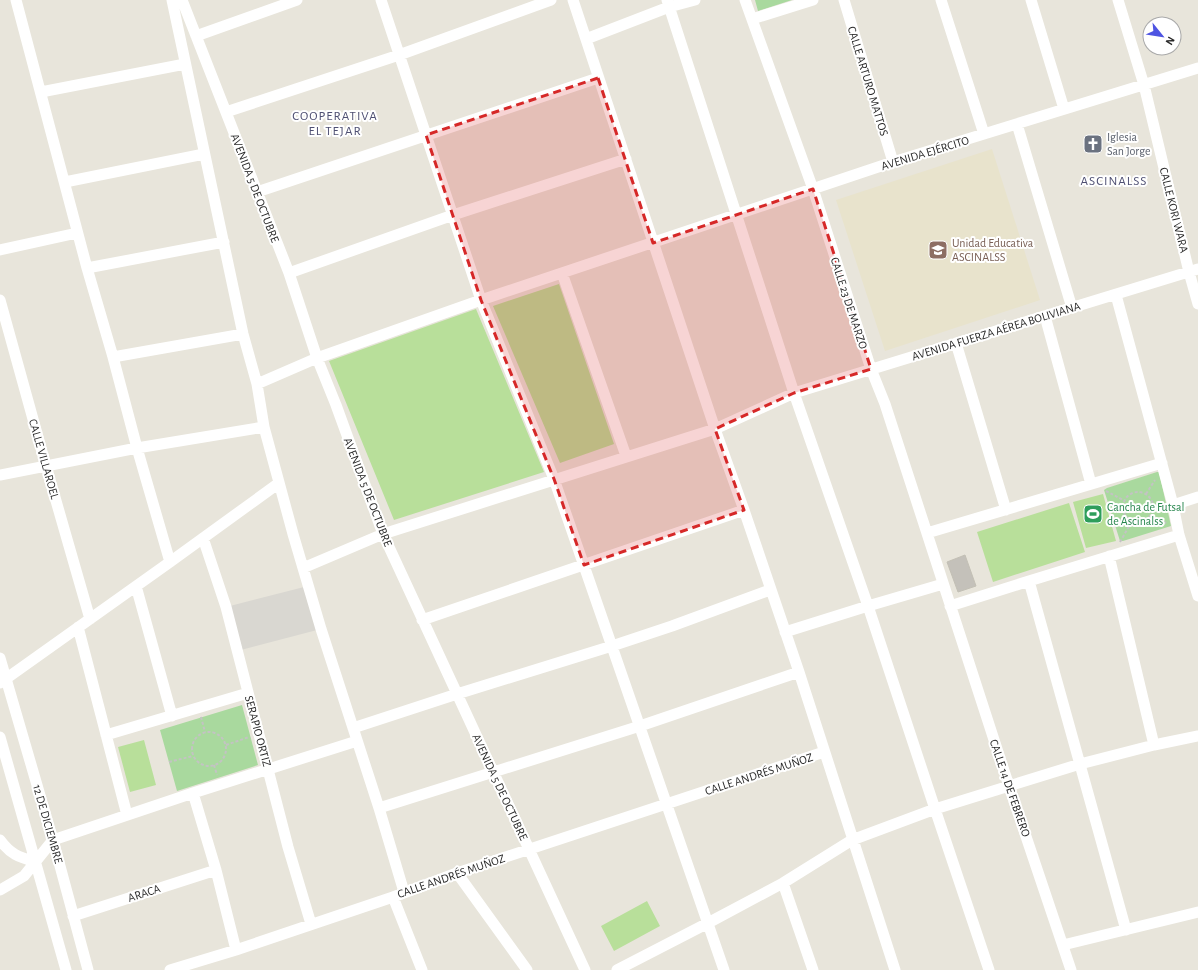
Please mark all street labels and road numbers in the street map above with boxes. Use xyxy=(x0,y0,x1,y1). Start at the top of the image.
street label: CALLE ARTURO MATTOS xyxy=(846,25,890,138)
street label: AVENIDA 5 DE OCTUBRE xyxy=(229,132,281,244)
street label: AVENIDA EJÉRCITO xyxy=(879,133,971,172)
street label: CALLE KORI WARA xyxy=(1158,166,1190,254)
street label: CALLE 23 DE MARZO xyxy=(828,256,870,351)
street label: AVENIDA FUERZA AÉREA BOLIVIANA xyxy=(910,299,1082,362)
street label: CALLE VILLAROEL xyxy=(27,418,61,500)
street label: AVENIDA 5 DE OCTUBRE xyxy=(342,436,394,548)
street label: SERAPIO ORTIZ xyxy=(243,694,273,768)
street label: AVENIDA 5 DE OCTUBRE xyxy=(470,732,530,842)
street label: CALLE 14 DE FEBRERO xyxy=(988,738,1032,839)
street label: CALLE ANDRÉS MUÑOZ xyxy=(703,749,815,797)
street label: 12 DE DICIEMBRE xyxy=(31,783,65,865)
street label: CALLE ANDRÉS MUÑOZ xyxy=(395,850,506,900)
street label: ARACA xyxy=(126,882,162,904)

